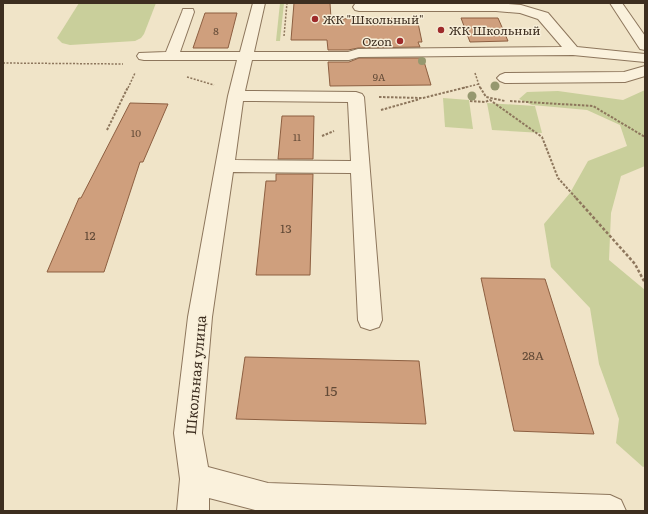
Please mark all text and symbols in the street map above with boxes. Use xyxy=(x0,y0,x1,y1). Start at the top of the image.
place label: ЖК "Школьный" xyxy=(323,10,424,28)
marker: ЖК "Школьный" xyxy=(310,14,320,24)
place label: ЖК Школьный xyxy=(449,21,540,39)
house number: 8 xyxy=(213,23,219,38)
marker: ЖК Школьный xyxy=(436,25,446,35)
place label: Ozon xyxy=(362,32,392,50)
marker: Ozon xyxy=(395,36,405,46)
house number: 9А xyxy=(373,69,386,84)
house number: 10 xyxy=(131,125,141,140)
house number: 11 xyxy=(293,129,301,144)
house number: 13 xyxy=(280,219,292,237)
house number: 12 xyxy=(85,226,95,244)
street label: Школьная улица xyxy=(180,314,210,436)
house number: 28А xyxy=(522,346,544,364)
house number: 15 xyxy=(325,380,337,400)

